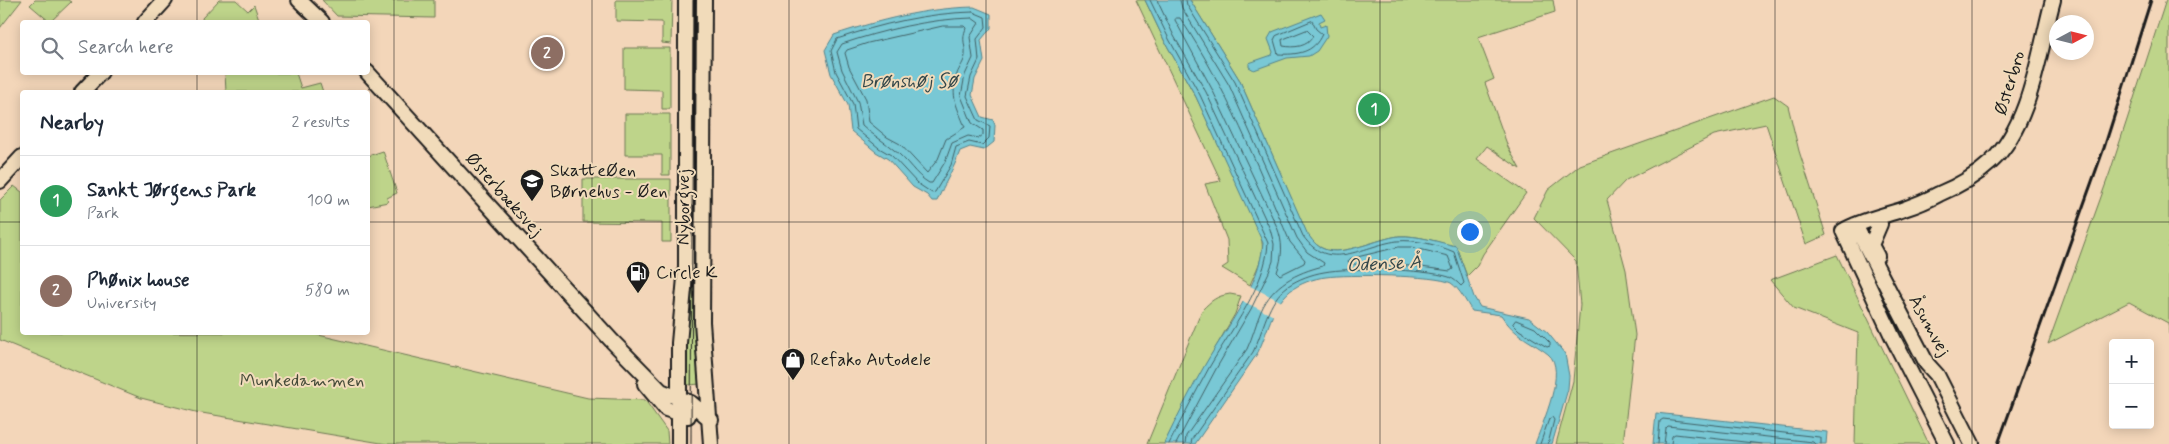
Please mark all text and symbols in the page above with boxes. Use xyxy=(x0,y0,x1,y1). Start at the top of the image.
north arrow xyxy=(2049,15,2094,60)
search box xyxy=(20,20,370,75)
icon: search xyxy=(38,34,66,62)
pin: 2 xyxy=(531,34,563,72)
text: Search here xyxy=(78,35,174,60)
street label: Østerbro xyxy=(1989,48,2031,118)
water label: Brønshøj Sø xyxy=(861,69,960,94)
pin: 1 xyxy=(1358,90,1390,128)
text: Nearby xyxy=(40,109,104,137)
text: 2 results xyxy=(292,112,350,133)
street label: Østerbæksvej xyxy=(460,148,548,242)
place label: SkatteØen Børnehus - Øen xyxy=(550,159,668,204)
school or university icon: SkatteØen Børnehus - Øen xyxy=(519,168,545,202)
street label: Nyborgvej xyxy=(672,169,698,245)
text: Sankt Jørgens Park xyxy=(87,178,256,203)
text: 1 xyxy=(52,190,60,211)
text: 100 m xyxy=(307,190,350,211)
text: Park xyxy=(87,203,119,224)
your location xyxy=(1457,219,1483,245)
water label: Odense Å xyxy=(1346,250,1423,278)
fuel station icon: Circle K xyxy=(625,260,651,294)
place label: Circle K xyxy=(656,261,718,285)
text: Phønix house xyxy=(87,268,190,293)
text: 2 xyxy=(52,280,60,301)
text: 580 m xyxy=(305,280,350,301)
street label: Åsumvej xyxy=(1902,291,1956,361)
text: University xyxy=(87,293,157,314)
map controls xyxy=(2109,339,2154,429)
button: + xyxy=(2109,339,2154,384)
shop icon: Refako Autodele xyxy=(780,347,806,381)
place label: Refako Autodele xyxy=(810,348,931,372)
park label: Munkedammen xyxy=(240,369,364,393)
button: − xyxy=(2109,384,2154,429)

